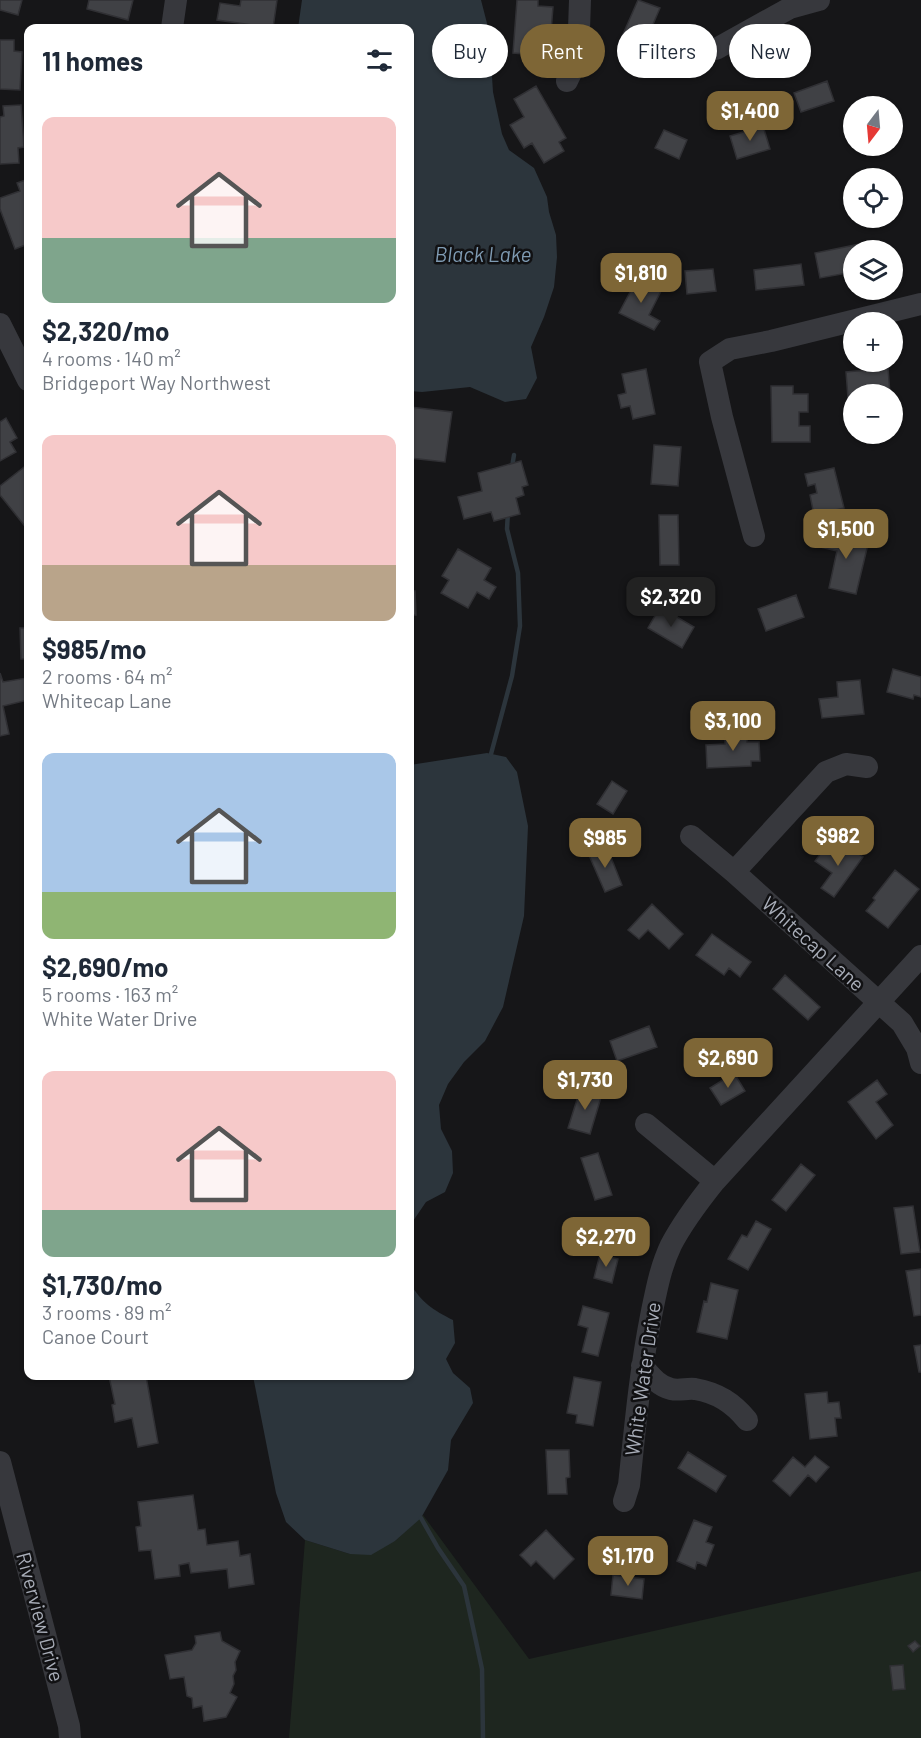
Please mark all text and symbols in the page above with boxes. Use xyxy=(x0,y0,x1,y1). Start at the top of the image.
chip: Buy xyxy=(432,24,508,78)
chip: Rent xyxy=(520,24,605,78)
chip: Filters xyxy=(617,24,717,78)
chip: New xyxy=(729,24,811,78)
icon: filters xyxy=(363,44,396,77)
text: 11 homes xyxy=(42,45,143,76)
pin: $1,400 xyxy=(701,91,799,142)
north arrow xyxy=(843,96,903,156)
map controls xyxy=(843,96,903,444)
text: $1,400 xyxy=(721,98,779,122)
icon: home xyxy=(165,156,273,264)
button: locate xyxy=(843,168,903,228)
button: layers xyxy=(843,240,903,300)
water label: Black Lake xyxy=(435,241,531,266)
pin: $1,810 xyxy=(592,253,690,304)
text: $1,810 xyxy=(615,260,667,284)
button: + xyxy=(843,312,903,372)
text: $2,320/mo xyxy=(42,315,169,346)
text: 4 rooms · 140 m² xyxy=(42,346,181,370)
text: Bridgeport Way Northwest xyxy=(42,370,271,394)
button: − xyxy=(843,384,903,444)
icon: home xyxy=(165,474,273,582)
pin: $1,500 xyxy=(797,509,895,560)
text: $1,500 xyxy=(817,516,875,540)
pin: $2,320 xyxy=(622,577,720,628)
text: $2,320 xyxy=(640,584,702,608)
text: $985/mo xyxy=(42,633,146,664)
text: 2 rooms · 64 m² xyxy=(42,664,172,688)
text: Whitecap Lane xyxy=(42,688,172,712)
pin: $3,100 xyxy=(684,701,782,752)
text: $3,100 xyxy=(704,708,762,732)
icon: home xyxy=(165,792,273,900)
pin: $982 xyxy=(802,816,874,867)
pin: $985 xyxy=(569,818,641,869)
text: $982 xyxy=(816,823,860,847)
text: $985 xyxy=(583,825,627,849)
street label: Whitecap Lane xyxy=(757,891,870,996)
text: $2,690/mo xyxy=(42,951,169,982)
text: 5 rooms · 163 m² xyxy=(42,982,178,1006)
text: White Water Drive xyxy=(42,1006,197,1030)
pin: $2,690 xyxy=(679,1038,777,1089)
text: $2,690 xyxy=(698,1045,758,1069)
pin: $1,730 xyxy=(536,1060,634,1111)
text: $1,730 xyxy=(557,1067,613,1091)
icon: home xyxy=(165,1110,273,1218)
pin: $2,270 xyxy=(557,1217,655,1268)
text: $2,270 xyxy=(576,1224,636,1248)
text: $1,730/mo xyxy=(42,1269,162,1300)
text: 3 rooms · 89 m² xyxy=(42,1300,172,1324)
street label: White Water Drive xyxy=(619,1300,665,1457)
text: Canoe Court xyxy=(42,1324,149,1348)
pin: $1,170 xyxy=(579,1536,677,1587)
text: $1,170 xyxy=(602,1543,654,1567)
street label: Riverview Drive xyxy=(12,1549,70,1684)

